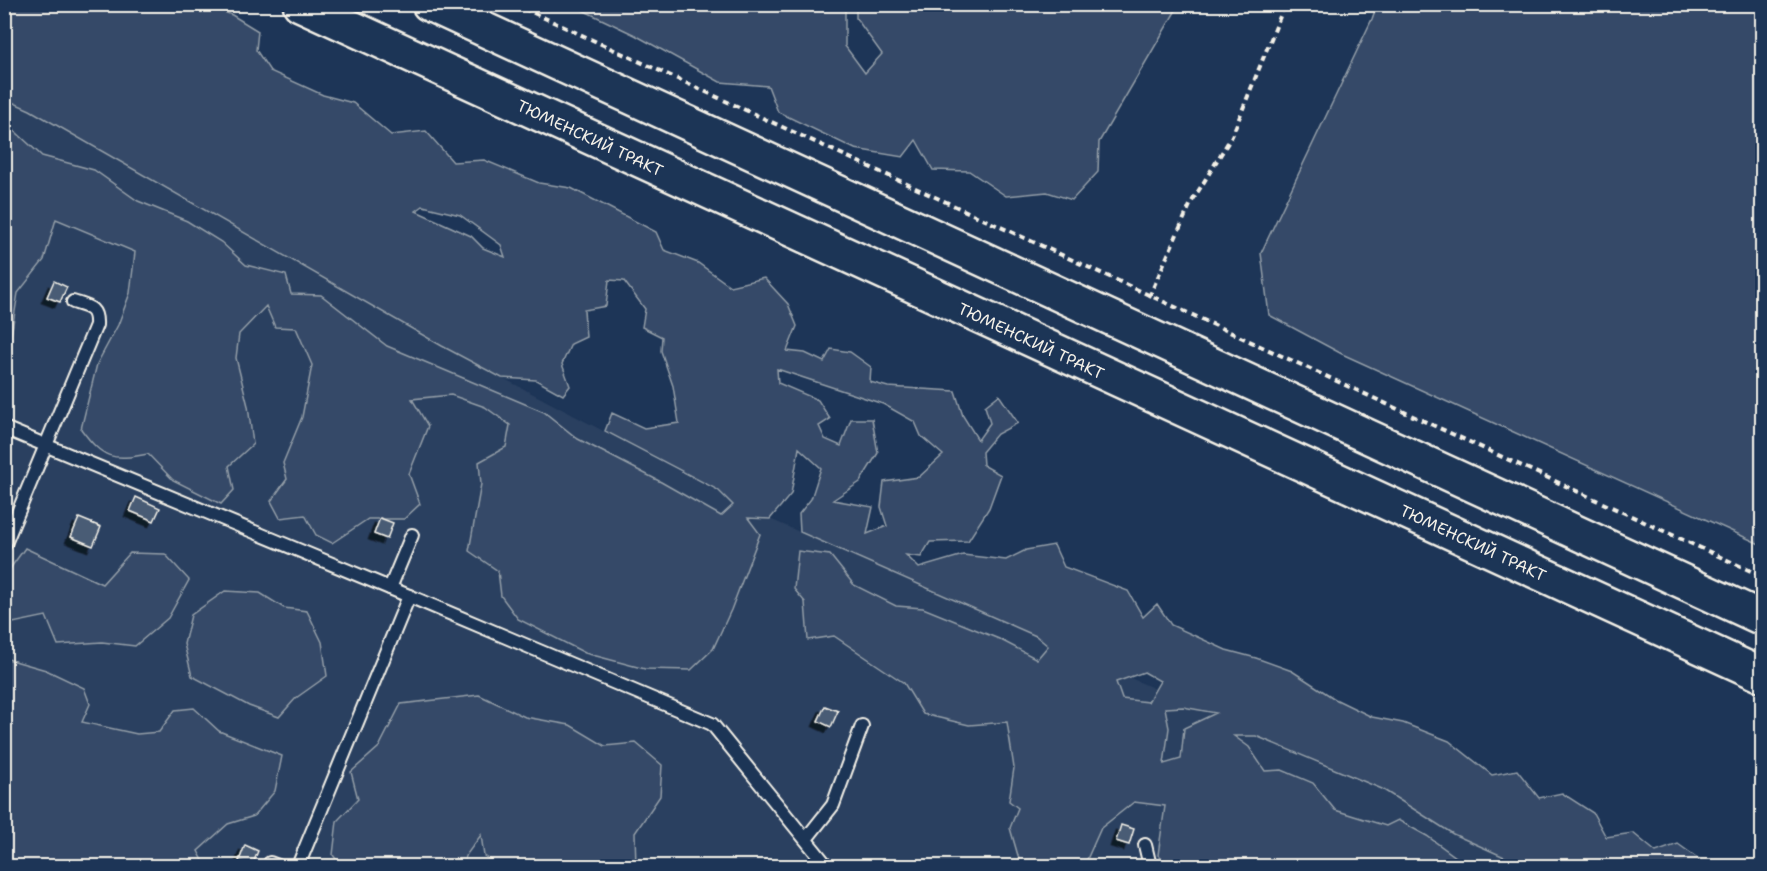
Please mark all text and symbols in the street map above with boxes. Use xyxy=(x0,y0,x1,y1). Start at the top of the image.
street label: ТЮМЕНСКИЙ ТРАКТ xyxy=(514,95,667,181)
street label: ТЮМЕНСКИЙ ТРАКТ xyxy=(955,298,1108,384)
street label: ТЮМЕНСКИЙ ТРАКТ xyxy=(1397,500,1550,586)

